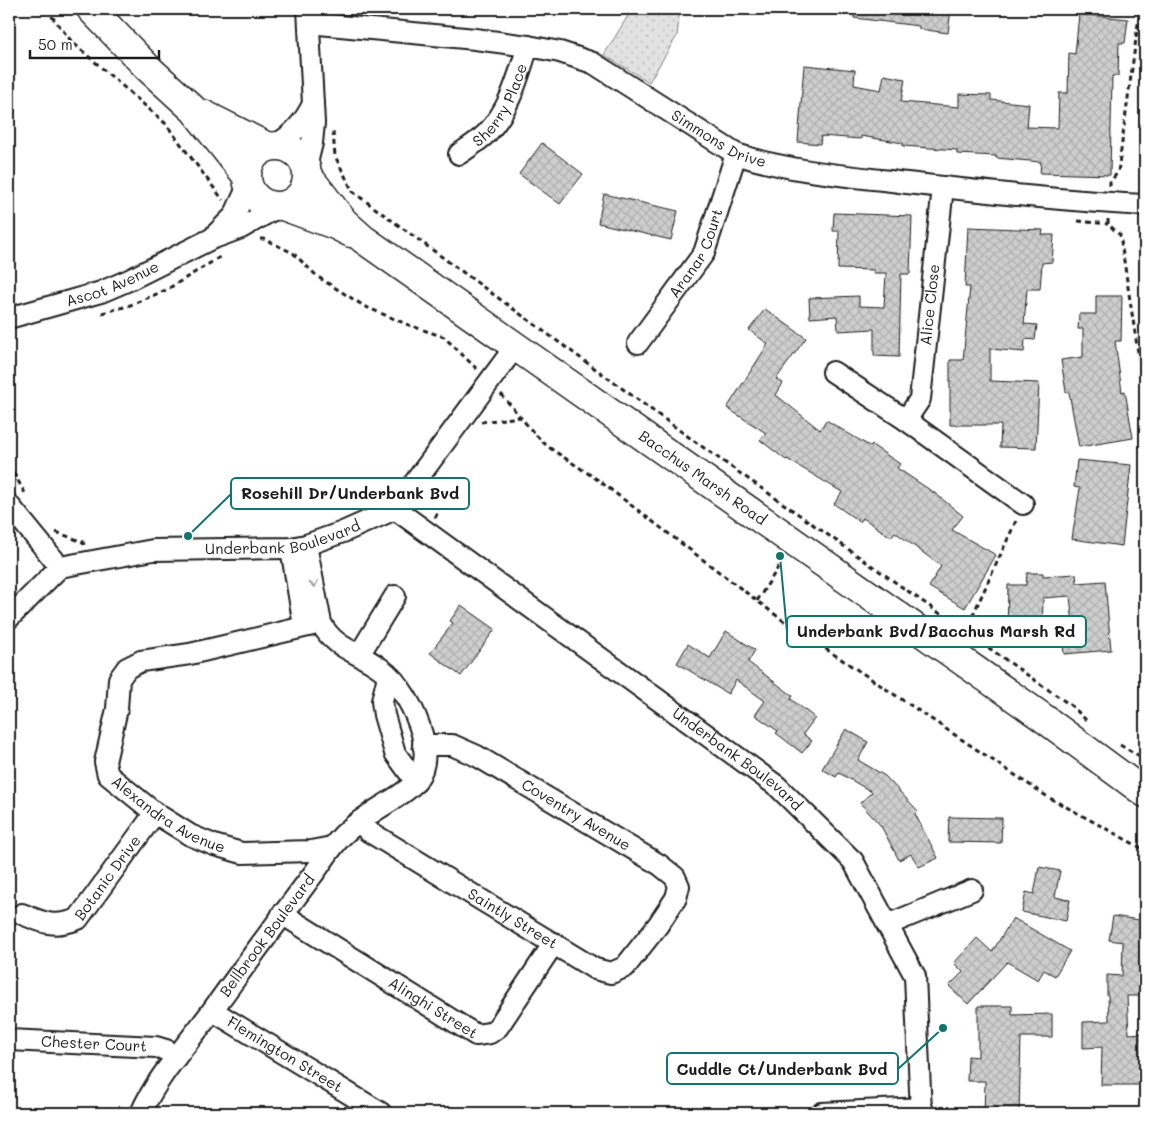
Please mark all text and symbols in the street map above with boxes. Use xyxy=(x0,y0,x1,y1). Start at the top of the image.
scale bar xyxy=(30,28,159,60)
text: 50 m xyxy=(38,34,73,54)
street label: Sherry Place xyxy=(468,61,531,151)
street label: Simmons Drive xyxy=(668,104,768,171)
street label: Aranar Court xyxy=(664,206,727,301)
street label: Ascot Avenue xyxy=(63,256,162,310)
street label: Alice Close xyxy=(915,263,944,346)
street label: Bacchus Marsh Road xyxy=(635,425,771,529)
callout: Rosehill Dr/Underbank Bvd xyxy=(231,478,469,509)
text: Rosehill Dr/Underbank Bvd xyxy=(241,482,459,503)
street label: Underbank Boulevard xyxy=(205,515,363,558)
one-way arrow xyxy=(308,580,319,588)
callout: Underbank Bvd/Bacchus Marsh Rd xyxy=(787,616,1086,647)
text: Underbank Bvd/Bacchus Marsh Rd xyxy=(797,620,1075,641)
street label: Underbank Boulevard xyxy=(669,702,807,814)
street label: Alexandra Avenue xyxy=(108,771,228,857)
street label: Coventry Avenue xyxy=(518,774,635,855)
street label: Botanic Drive xyxy=(69,831,145,924)
street label: Bellbrook Boulevard xyxy=(215,870,319,1000)
street label: Saintly Street xyxy=(465,883,562,953)
street label: Alinghi Street xyxy=(385,972,482,1043)
street label: Flemington Street xyxy=(224,1011,347,1096)
street label: Chester Court xyxy=(41,1031,147,1056)
callout: Cuddle Ct/Underbank Bvd xyxy=(667,1053,898,1084)
text: Cuddle Ct/Underbank Bvd xyxy=(677,1058,887,1079)

